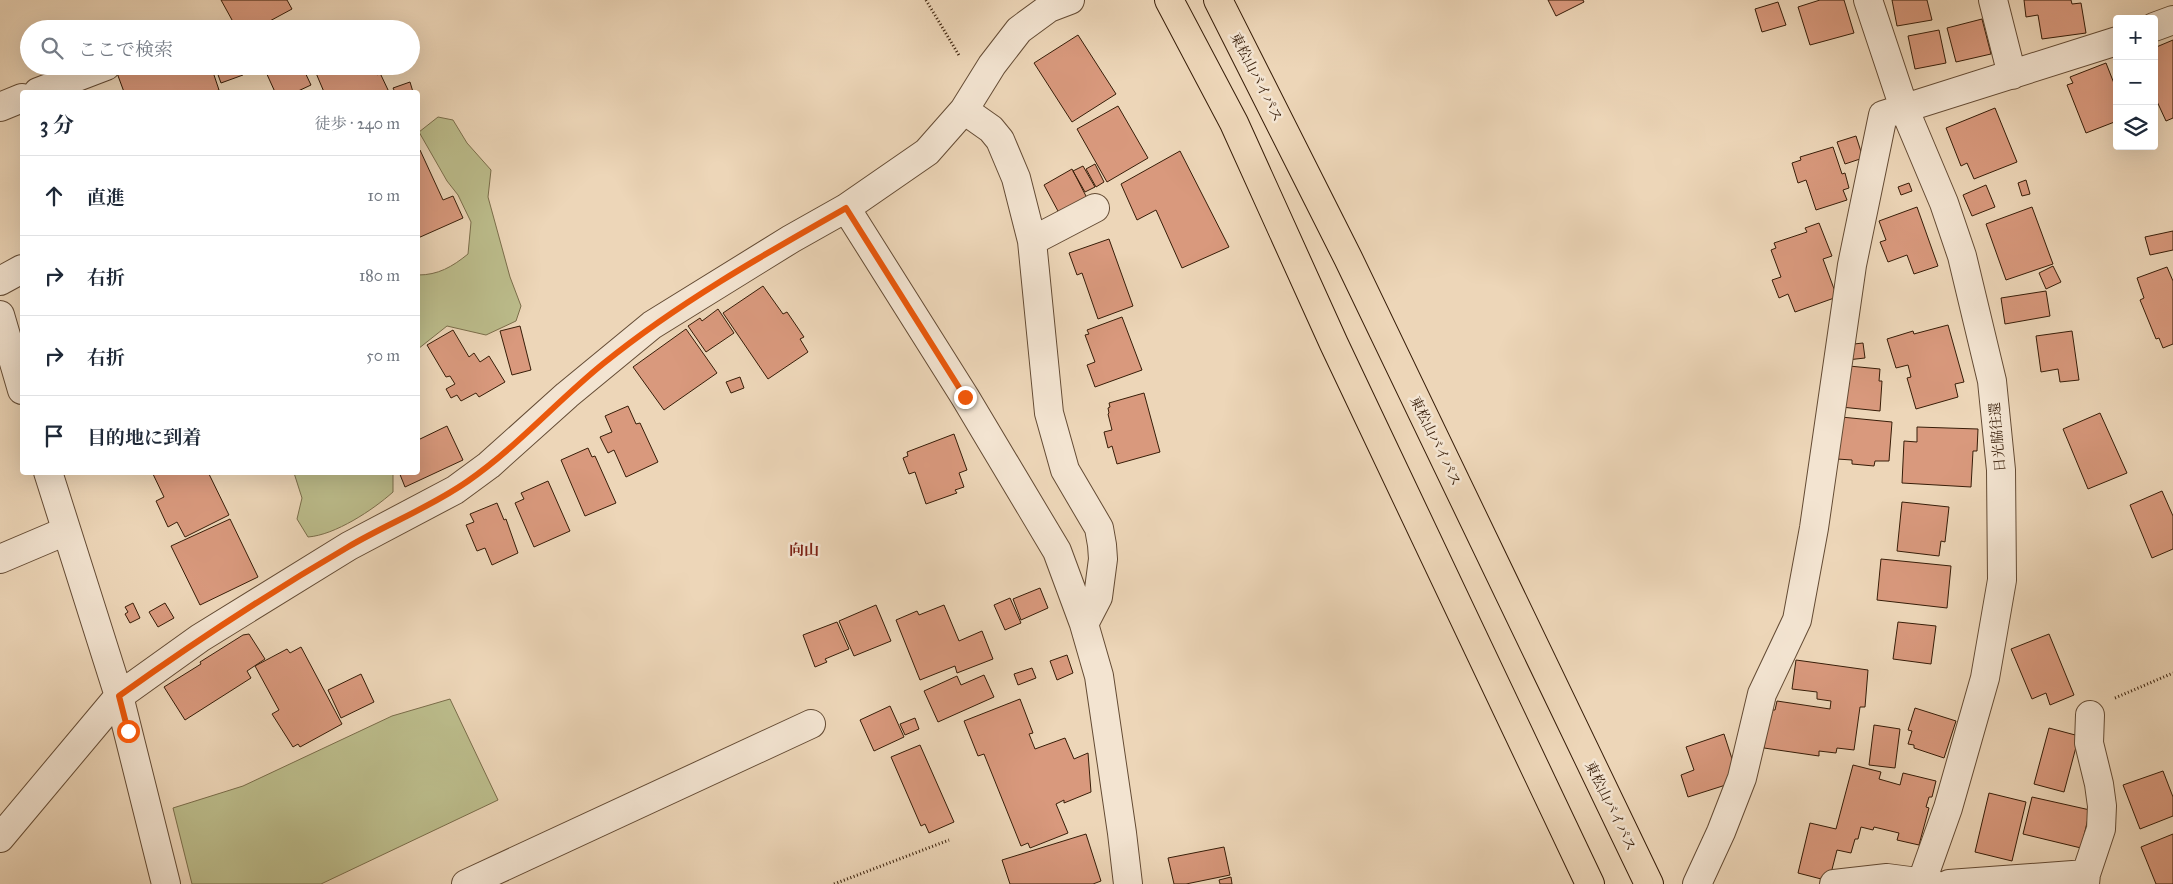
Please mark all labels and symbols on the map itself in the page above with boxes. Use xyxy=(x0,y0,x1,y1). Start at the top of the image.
street label: 東松山バイパス xyxy=(1227,30,1286,125)
route end xyxy=(954,386,977,409)
street label: 東松山バイパス xyxy=(1406,394,1465,489)
street label: 日光脇往還 xyxy=(1986,401,2009,473)
district label: 向山 xyxy=(789,541,819,559)
route start xyxy=(117,720,140,743)
street label: 東松山バイパス xyxy=(1581,759,1640,854)

